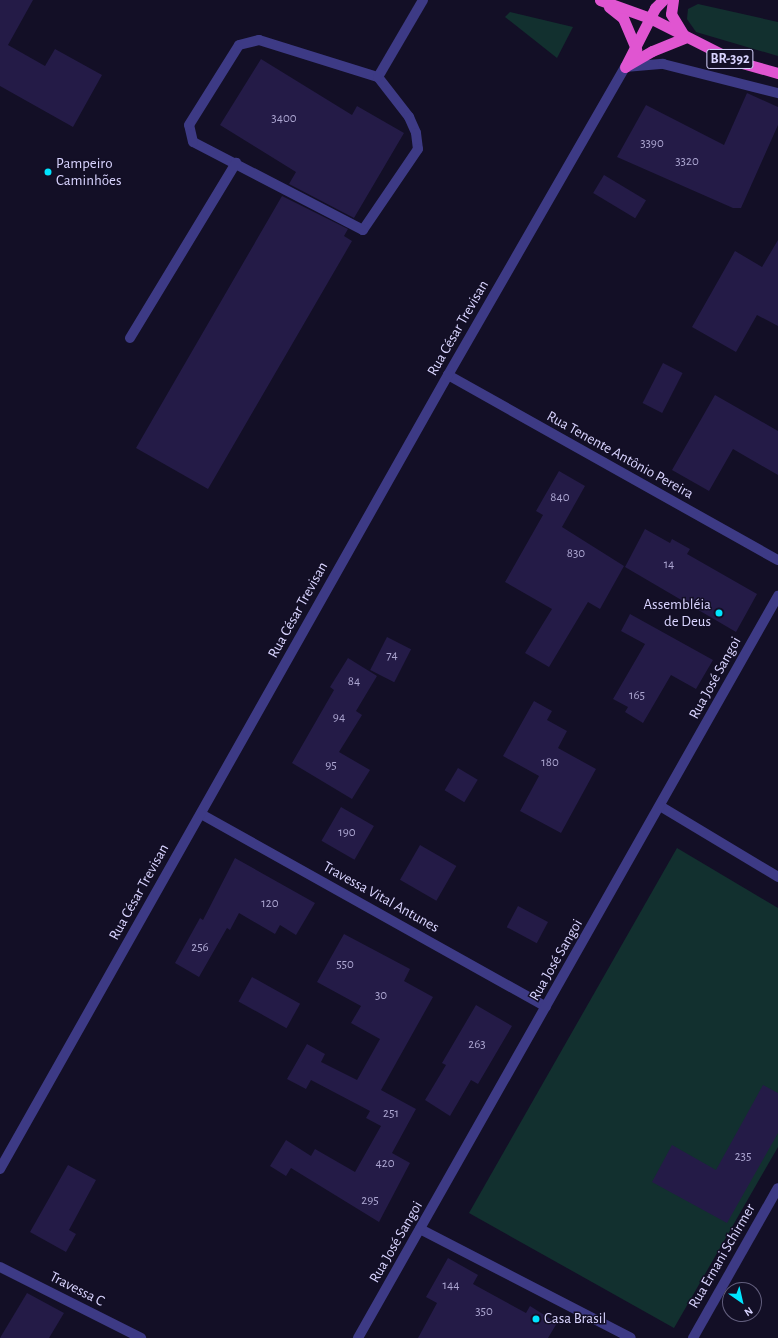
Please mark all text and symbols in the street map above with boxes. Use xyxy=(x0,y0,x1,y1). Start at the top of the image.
road number: BR-392 xyxy=(706,47,754,71)
house number: 3400 xyxy=(271,111,297,127)
house number: 3390 xyxy=(640,136,664,152)
place label: Pampeiro Caminhões xyxy=(56,154,122,189)
house number: 3320 xyxy=(675,154,699,170)
marker: Pampeiro Caminhões xyxy=(43,167,53,177)
street label: Rua César Trevisan xyxy=(423,277,493,379)
street label: Rua Tenente Antônio Pereira xyxy=(543,407,697,503)
house number: 840 xyxy=(550,490,570,506)
house number: 830 xyxy=(567,546,585,562)
house number: 14 xyxy=(664,557,674,573)
street label: Rua César Trevisan xyxy=(264,559,332,661)
place label: Assembléia de Deus xyxy=(643,595,711,630)
marker: Assembléia de Deus xyxy=(714,608,724,618)
street label: Rua José Sangoi xyxy=(685,634,745,722)
house number: 74 xyxy=(386,648,398,664)
house number: 84 xyxy=(348,674,360,690)
house number: 165 xyxy=(629,688,645,704)
house number: 94 xyxy=(333,710,345,726)
house number: 180 xyxy=(541,755,559,771)
house number: 95 xyxy=(325,758,337,774)
house number: 190 xyxy=(338,825,356,841)
street label: Rua César Trevisan xyxy=(105,841,173,943)
street label: Travessa Vital Antunes xyxy=(320,858,442,936)
house number: 120 xyxy=(261,896,279,912)
street label: Rua José Sangoi xyxy=(525,916,587,1004)
house number: 256 xyxy=(191,940,209,956)
house number: 550 xyxy=(336,957,354,973)
house number: 30 xyxy=(375,988,387,1004)
house number: 263 xyxy=(468,1037,486,1053)
house number: 251 xyxy=(383,1106,399,1122)
house number: 235 xyxy=(735,1149,751,1165)
house number: 420 xyxy=(375,1156,395,1172)
house number: 295 xyxy=(361,1193,379,1209)
street label: Rua José Sangoi xyxy=(365,1198,427,1286)
street label: Rua Ernani Schirmer xyxy=(685,1200,759,1312)
street label: Travessa C xyxy=(47,1268,107,1310)
house number: 144 xyxy=(443,1278,459,1294)
north arrow xyxy=(722,1282,762,1322)
house number: 350 xyxy=(475,1304,493,1320)
text: N xyxy=(742,1305,755,1318)
place label: Casa Brasil xyxy=(544,1310,606,1328)
marker: Casa Brasil xyxy=(531,1314,541,1324)

